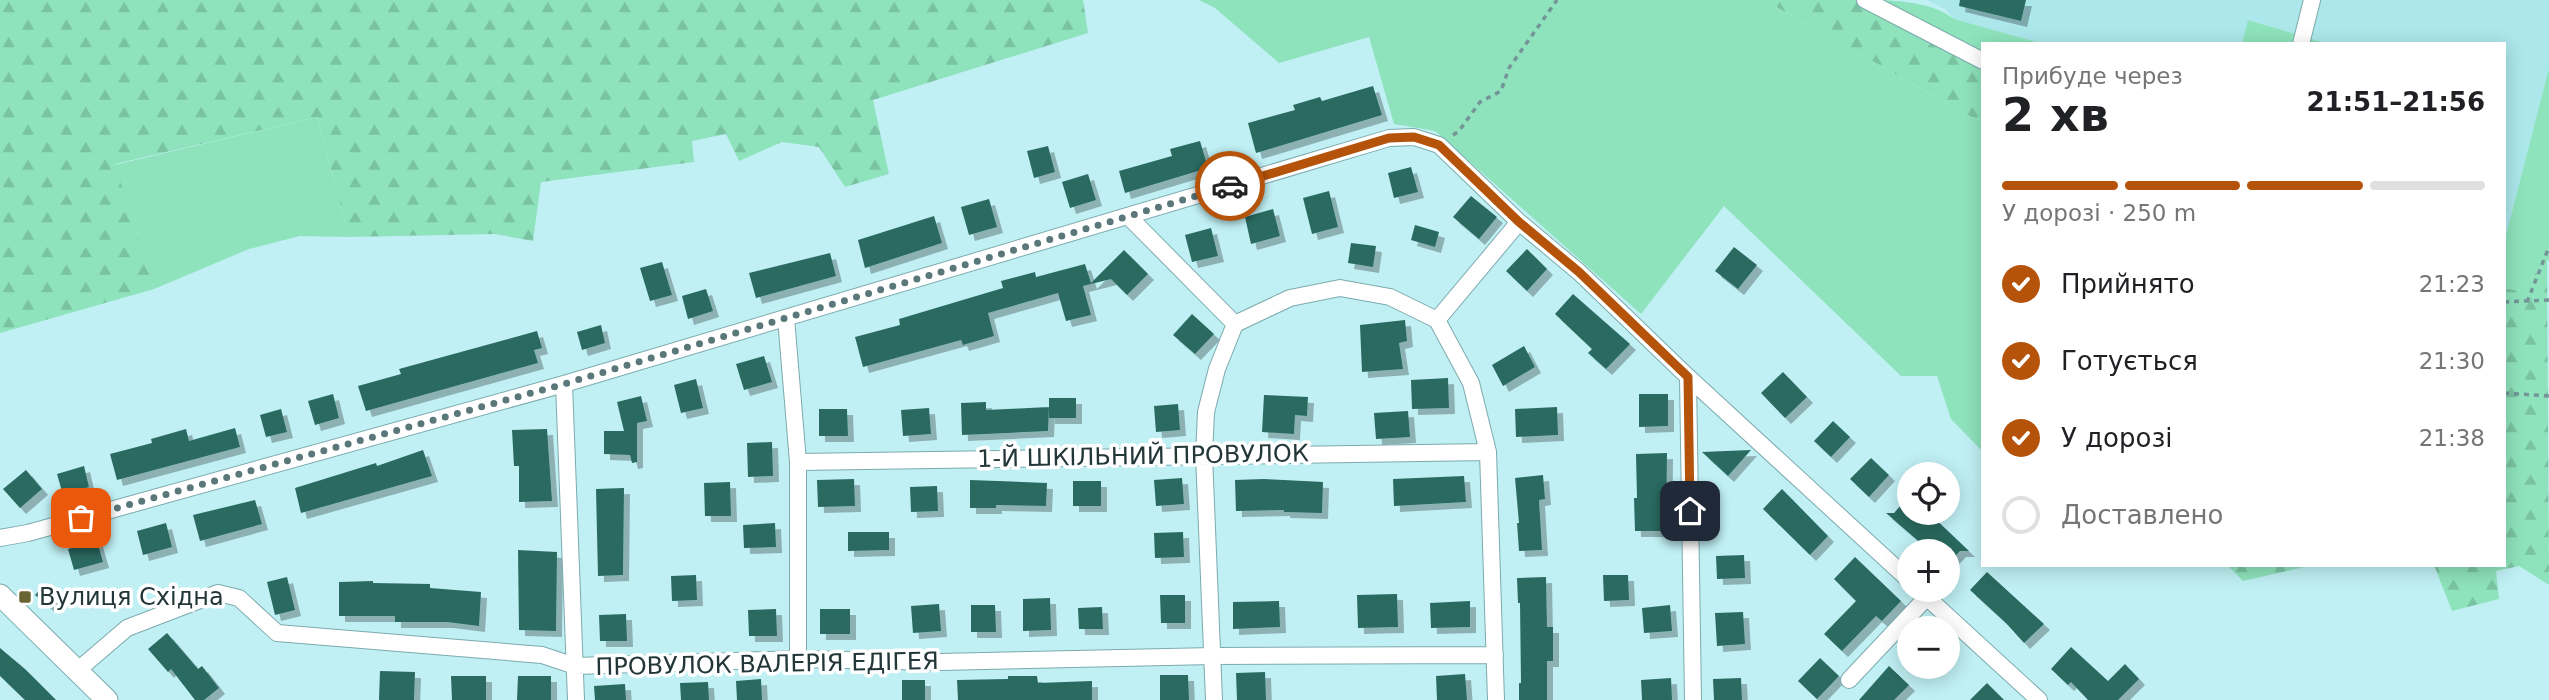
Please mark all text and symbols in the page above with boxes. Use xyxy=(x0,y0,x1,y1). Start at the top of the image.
text: Прибуде через xyxy=(2002,63,2183,89)
text: 21:51–21:56 xyxy=(2306,87,2485,117)
text: 2 хв xyxy=(2002,88,2109,142)
courier xyxy=(1195,151,1265,221)
icon: car xyxy=(1211,167,1249,205)
text: У дорозі · 250 m xyxy=(2002,200,2196,226)
icon: check xyxy=(2002,265,2040,303)
text: Прийнято xyxy=(2061,269,2195,299)
text: 21:23 xyxy=(2419,271,2485,297)
icon: check xyxy=(2002,342,2040,380)
text: Готується xyxy=(2061,346,2198,376)
text: 21:30 xyxy=(2419,348,2485,374)
icon: check xyxy=(2002,419,2040,457)
text: У дорозі xyxy=(2061,423,2172,453)
text: 21:38 xyxy=(2419,425,2485,451)
street label: 1-Й ШКІЛЬНИЙ ПРОВУЛОК xyxy=(977,438,1309,473)
map controls xyxy=(1897,462,1960,679)
button: locate xyxy=(1897,462,1960,525)
pin xyxy=(1660,481,1720,541)
pin xyxy=(51,488,111,548)
icon: home xyxy=(1671,492,1709,530)
icon: bag xyxy=(62,499,100,537)
text: Доставлено xyxy=(2061,500,2223,530)
button: + xyxy=(1897,539,1960,602)
place label: Вулиця Східна xyxy=(39,583,224,611)
marker: Вулиця Східна xyxy=(17,589,33,605)
button: − xyxy=(1897,616,1960,679)
street label: ПРОВУЛОК ВАЛЕРІЯ ЕДІГЕЯ xyxy=(595,647,939,681)

